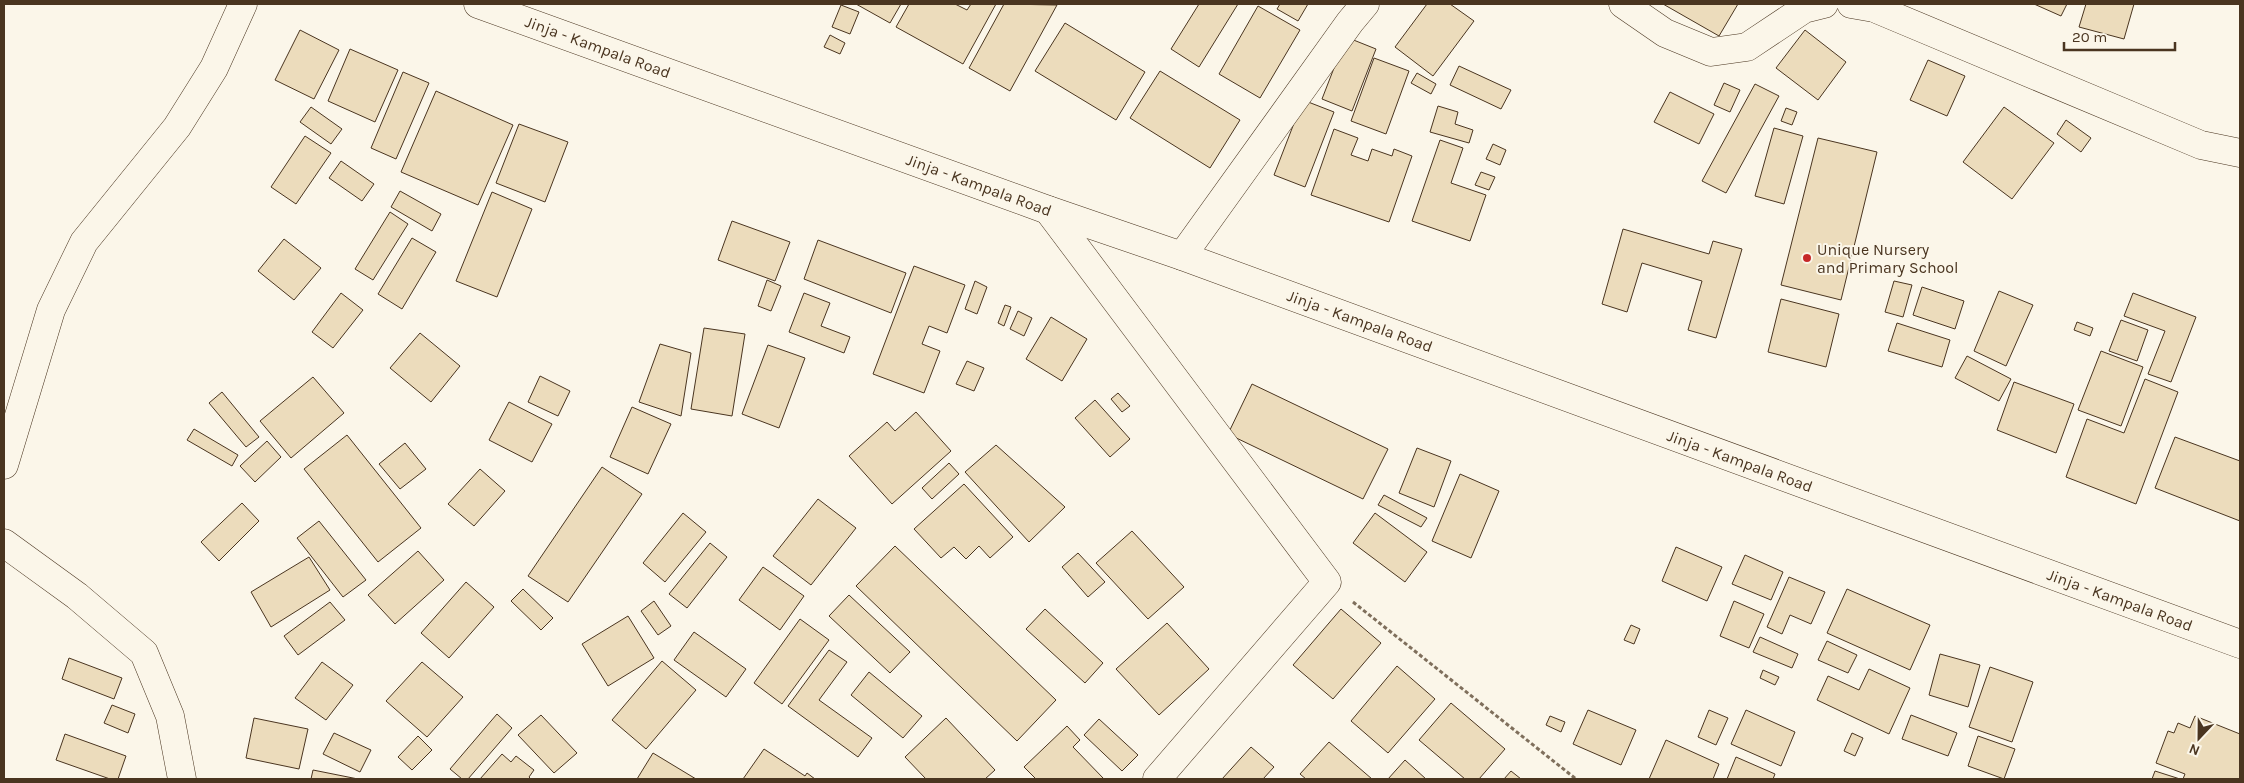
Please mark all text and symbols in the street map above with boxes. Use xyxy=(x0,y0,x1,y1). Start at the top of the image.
street label: Jinja - Kampala Road xyxy=(523,12,673,82)
scale bar xyxy=(2064,20,2175,52)
text: 20 m xyxy=(2072,28,2107,46)
street label: Jinja - Kampala Road xyxy=(904,150,1054,220)
place label: Unique Nursery and Primary School xyxy=(1817,240,1959,277)
marker: Unique Nursery and Primary School xyxy=(1801,252,1813,264)
street label: Jinja - Kampala Road xyxy=(1285,286,1435,356)
street label: Jinja - Kampala Road xyxy=(1665,426,1815,496)
street label: Jinja - Kampala Road xyxy=(2045,565,2195,635)
north arrow xyxy=(2174,713,2224,763)
text: N xyxy=(2186,740,2202,759)

